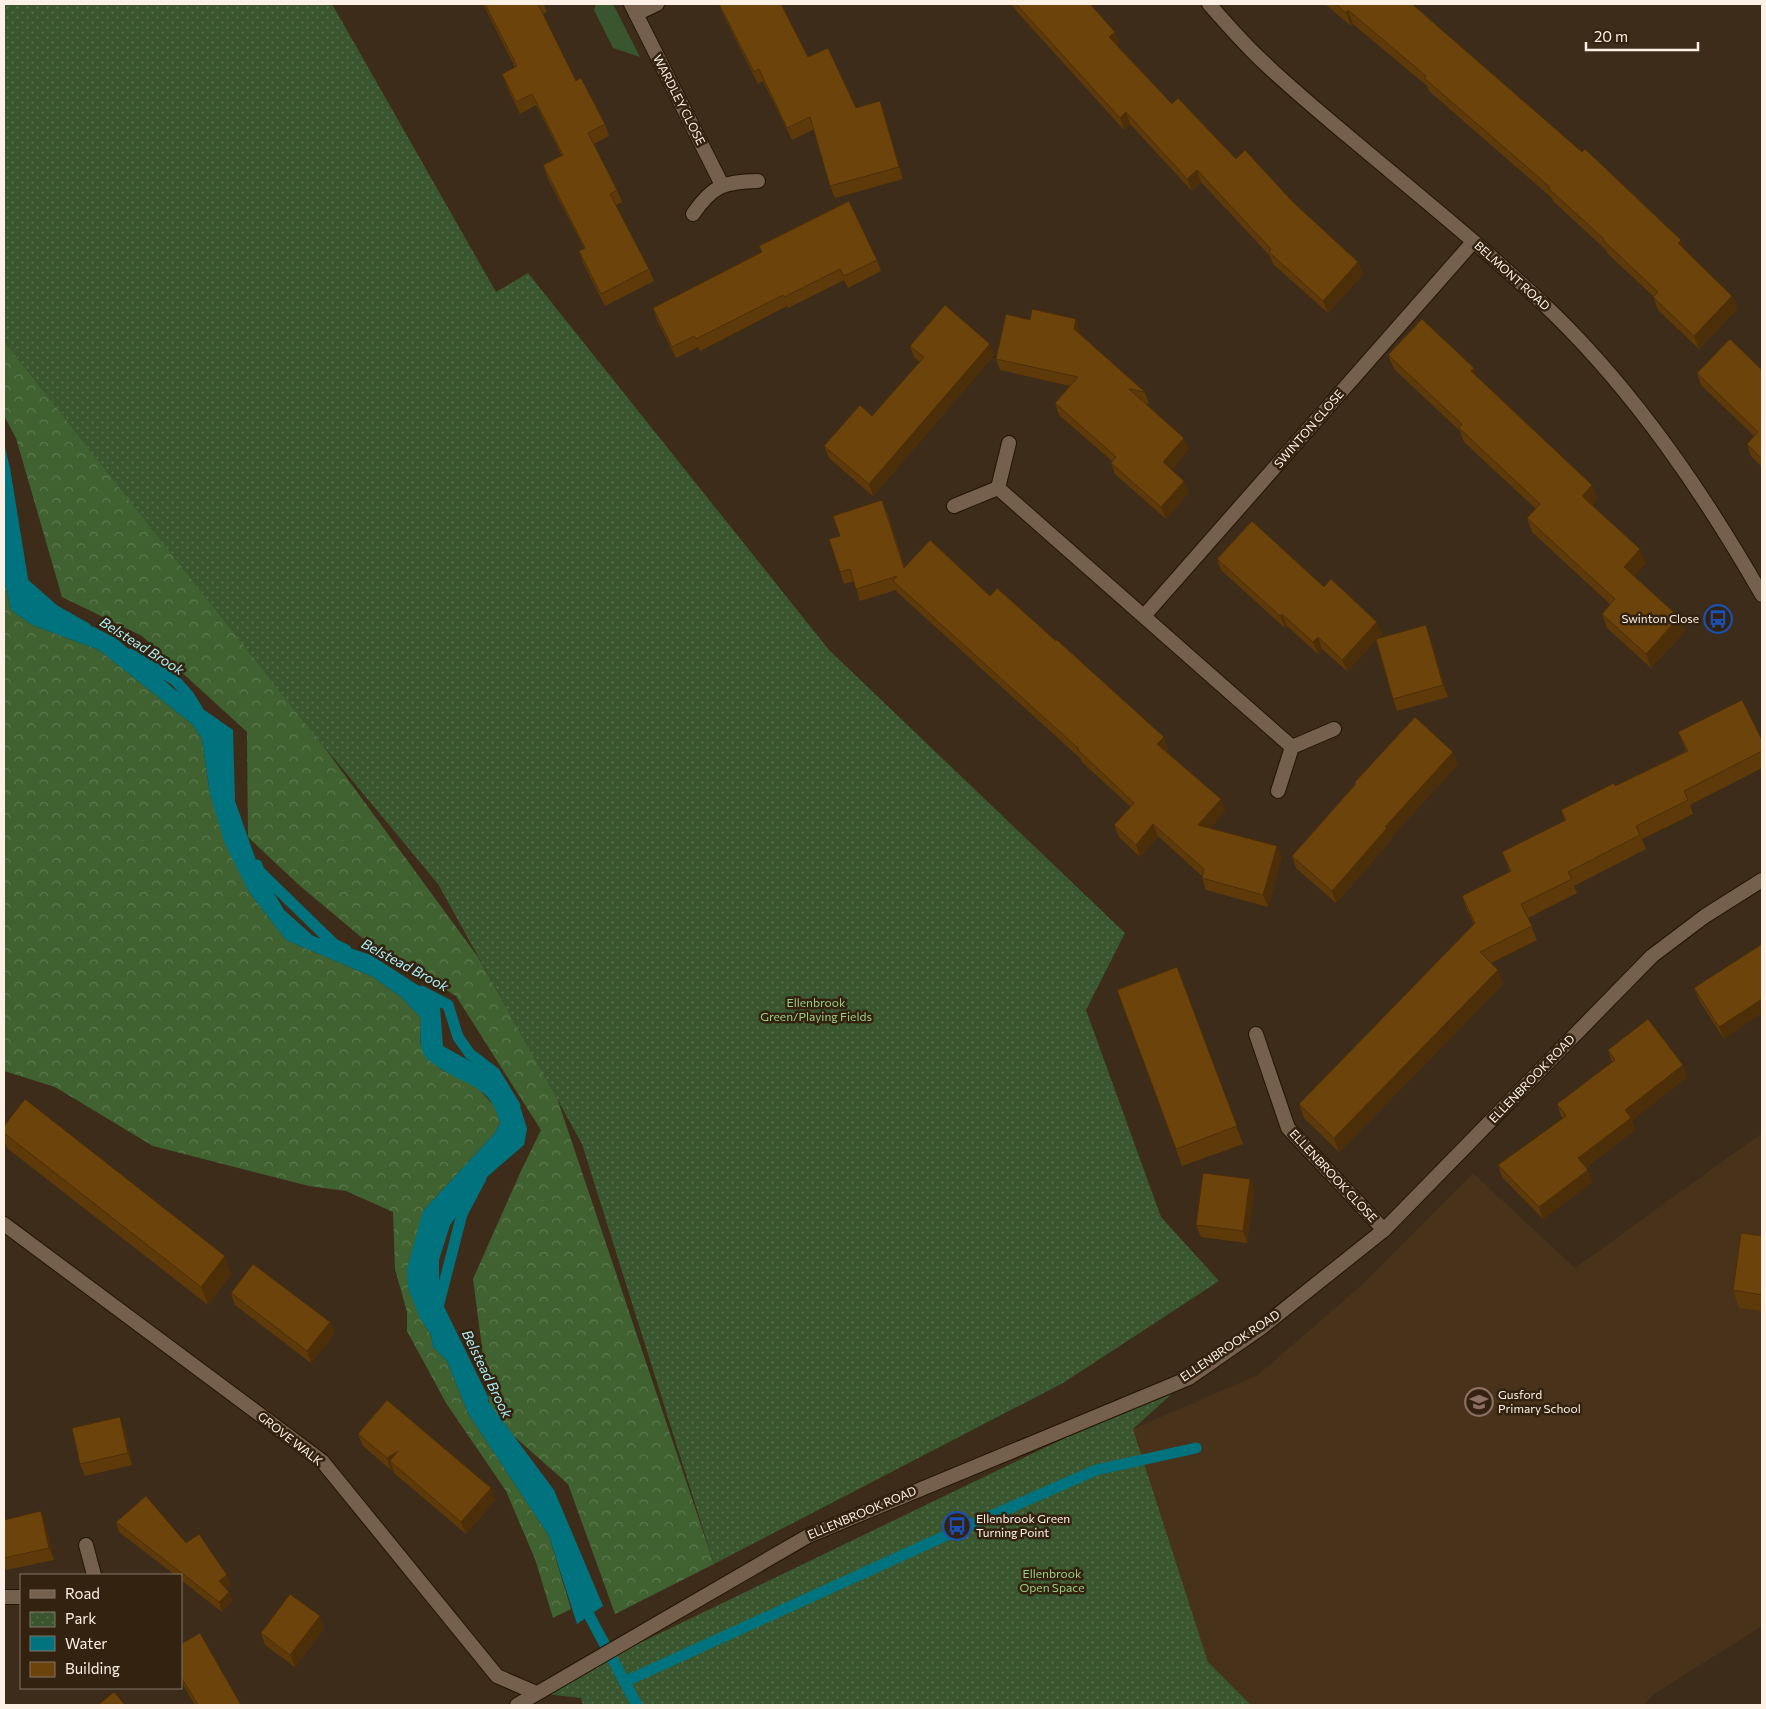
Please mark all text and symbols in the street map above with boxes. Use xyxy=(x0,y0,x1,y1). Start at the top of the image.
scale bar xyxy=(1586,20,1698,52)
text: 20 m xyxy=(1594,27,1628,45)
street label: WARDLEY CLOSE xyxy=(651,52,709,147)
street label: BELMONT ROAD xyxy=(1472,238,1553,313)
street label: SWINTON CLOSE xyxy=(1271,386,1346,470)
bus stop icon: Swinton Close xyxy=(1703,604,1733,634)
place label: Swinton Close xyxy=(1621,611,1699,625)
water label: Belstead Brook xyxy=(97,613,188,678)
water label: Belstead Brook xyxy=(359,934,452,995)
park label: Ellenbrook Green/Playing Fields xyxy=(760,995,872,1023)
street label: ELLENBROOK ROAD xyxy=(1486,1031,1577,1125)
street label: ELLENBROOK CLOSE xyxy=(1287,1126,1380,1224)
street label: ELLENBROOK ROAD xyxy=(1177,1307,1282,1384)
water label: Belstead Brook xyxy=(459,1327,516,1421)
school or university icon: Gusford Primary School xyxy=(1464,1387,1494,1417)
place label: Gusford Primary School xyxy=(1498,1387,1581,1415)
street label: GROVE WALK xyxy=(255,1409,326,1468)
street label: ELLENBROOK ROAD xyxy=(805,1483,918,1541)
bus stop icon: Ellenbrook Green Turning Point xyxy=(942,1511,972,1541)
place label: Ellenbrook Green Turning Point xyxy=(976,1511,1070,1539)
park label: Ellenbrook Open Space xyxy=(1019,1566,1085,1594)
legend xyxy=(20,1574,182,1689)
text: Road xyxy=(65,1584,100,1602)
text: Park xyxy=(65,1609,96,1627)
text: Water xyxy=(65,1634,107,1652)
text: Building xyxy=(65,1659,120,1677)

